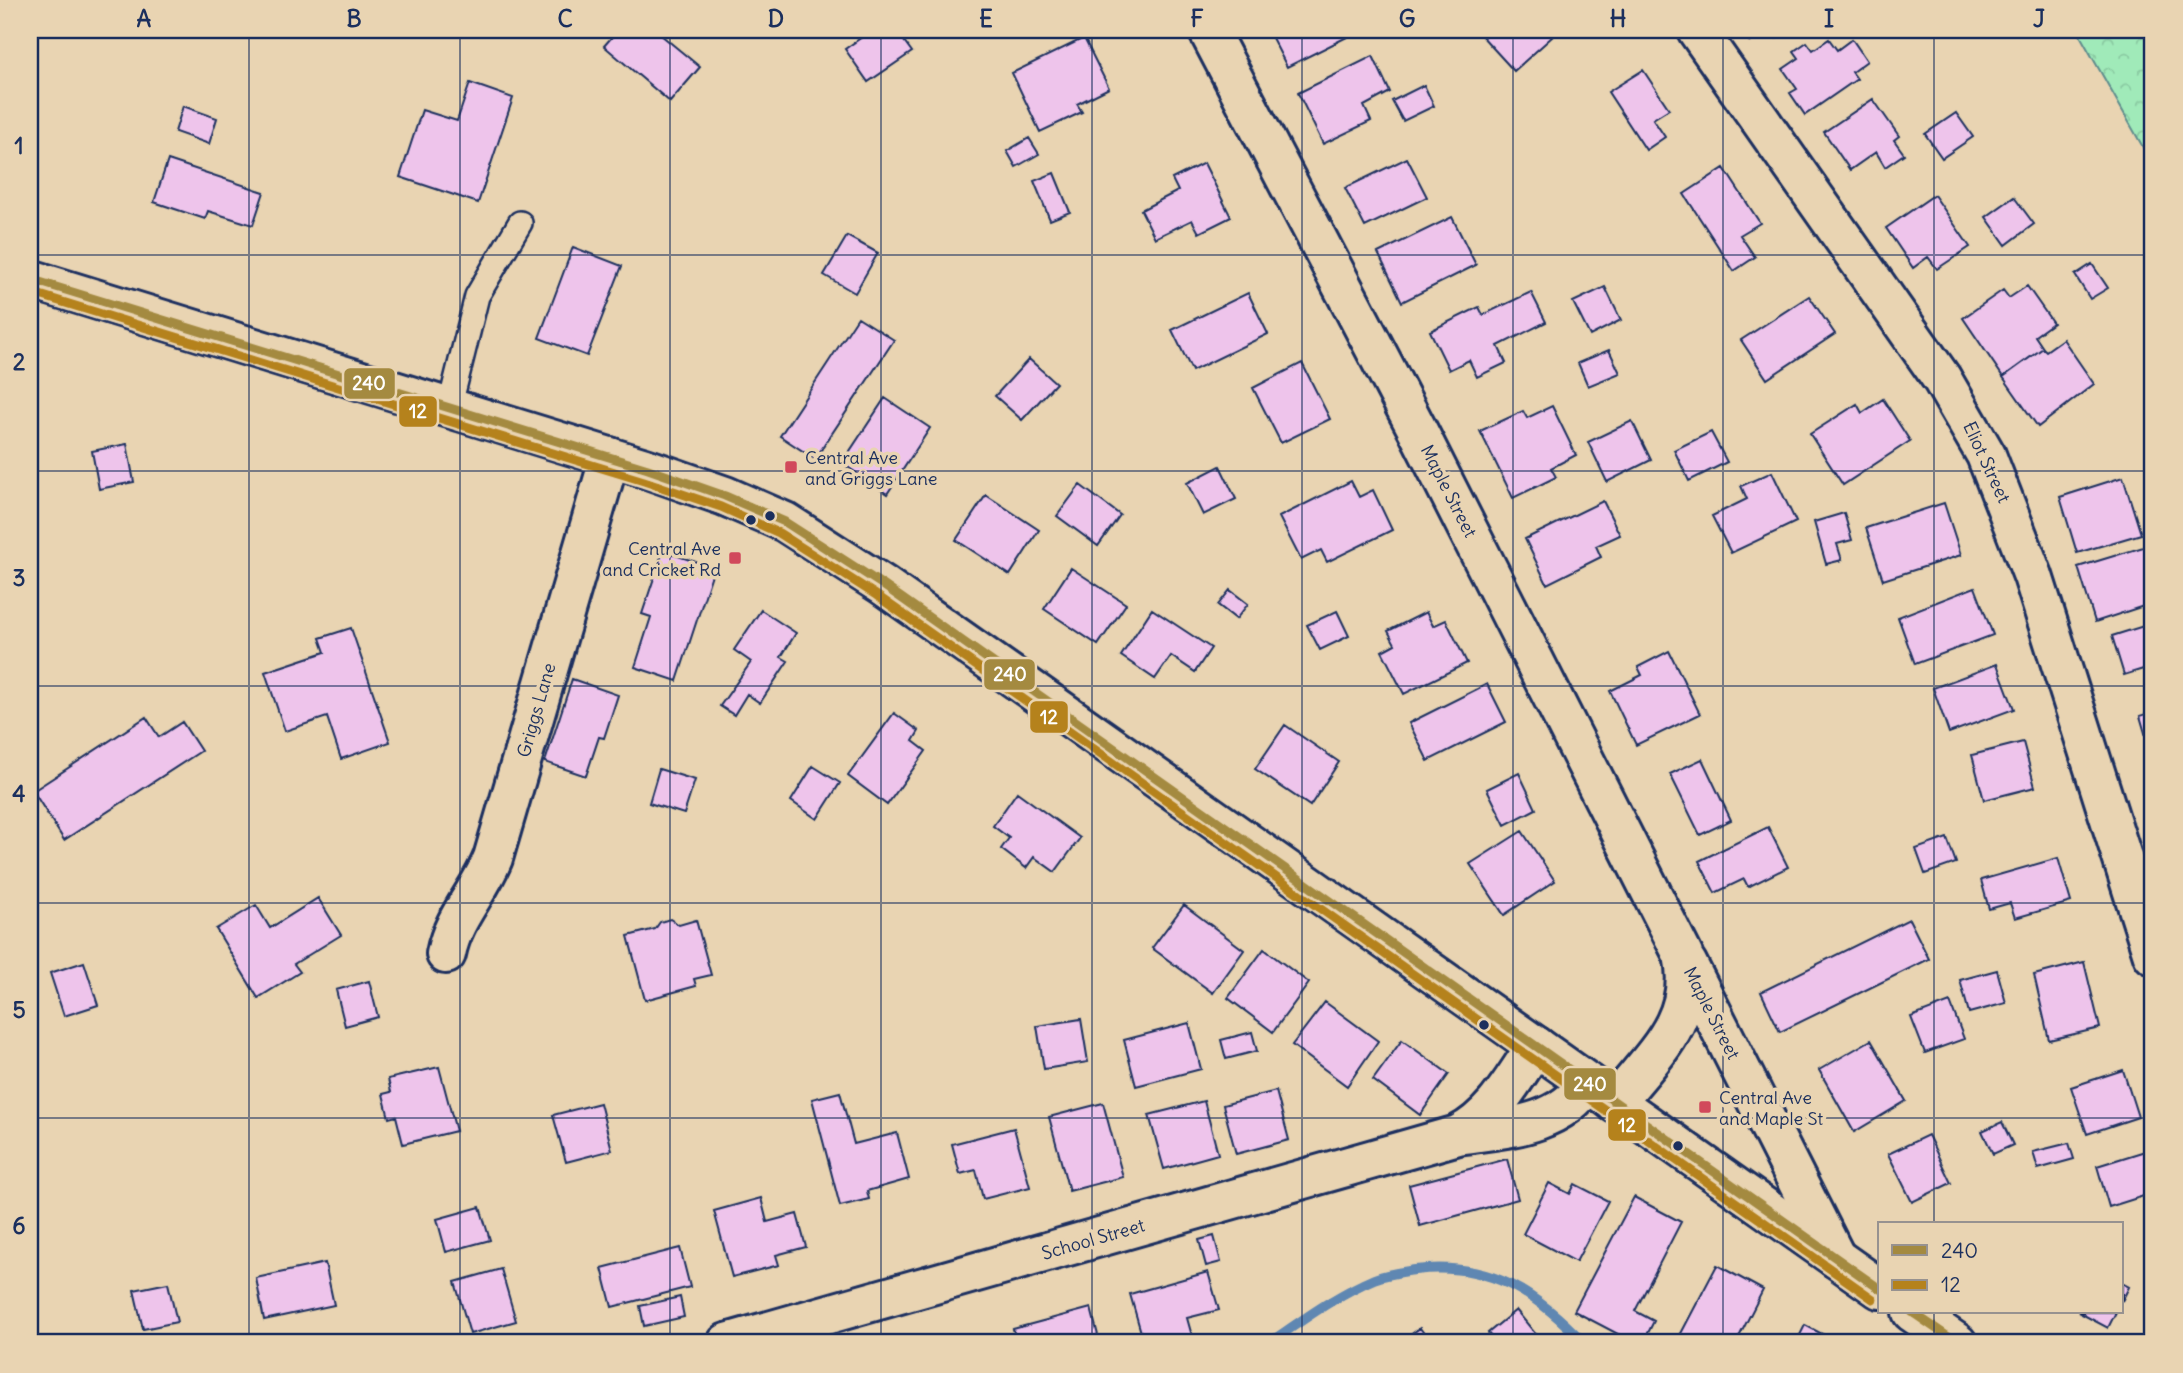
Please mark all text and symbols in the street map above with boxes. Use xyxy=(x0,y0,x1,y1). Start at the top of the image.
text: A xyxy=(137,4,152,33)
text: B xyxy=(346,4,362,33)
text: C xyxy=(557,4,573,33)
text: D xyxy=(768,4,784,33)
text: E xyxy=(979,4,993,33)
text: F xyxy=(1190,4,1204,33)
text: G xyxy=(1399,4,1415,33)
text: H xyxy=(1610,4,1626,33)
text: I xyxy=(1824,4,1834,33)
text: J xyxy=(2033,4,2045,33)
text: 1 xyxy=(14,131,24,160)
text: 2 xyxy=(13,347,26,376)
line badge: 240 xyxy=(343,367,396,400)
text: 240 xyxy=(352,371,386,395)
line badge: 12 xyxy=(398,395,438,428)
text: 12 xyxy=(409,399,427,423)
street label: Eliot Street xyxy=(1958,418,2016,506)
street label: Maple Street xyxy=(1416,441,1482,541)
place label: Central Ave and Griggs Lane xyxy=(805,446,938,490)
marker: Central Ave and Griggs Lane xyxy=(783,459,799,475)
unlabelled marker xyxy=(763,509,777,523)
unlabelled marker xyxy=(744,513,758,527)
place label: Central Ave and Cricket Rd xyxy=(602,537,721,581)
marker: Central Ave and Cricket Rd xyxy=(727,550,743,566)
text: 3 xyxy=(12,563,26,592)
line badge: 240 xyxy=(983,658,1036,691)
street label: Griggs Lane xyxy=(512,660,560,760)
text: 240 xyxy=(993,662,1027,686)
line badge: 12 xyxy=(1029,700,1069,734)
text: 12 xyxy=(1040,705,1058,729)
text: 4 xyxy=(12,779,26,808)
street label: Maple Street xyxy=(1679,963,1745,1063)
text: 5 xyxy=(12,995,26,1024)
unlabelled marker xyxy=(1477,1018,1491,1032)
line badge: 240 xyxy=(1563,1067,1617,1101)
text: 240 xyxy=(1573,1072,1607,1096)
place label: Central Ave and Maple St xyxy=(1719,1086,1823,1130)
marker: Central Ave and Maple St xyxy=(1697,1099,1713,1115)
line badge: 12 xyxy=(1607,1108,1647,1142)
text: 12 xyxy=(1618,1113,1636,1137)
unlabelled marker xyxy=(1671,1139,1685,1153)
text: 6 xyxy=(12,1211,26,1240)
street label: School Street xyxy=(1039,1213,1147,1265)
legend xyxy=(1878,1222,2124,1314)
text: 240 xyxy=(1941,1237,1978,1264)
text: 12 xyxy=(1941,1271,1961,1298)

